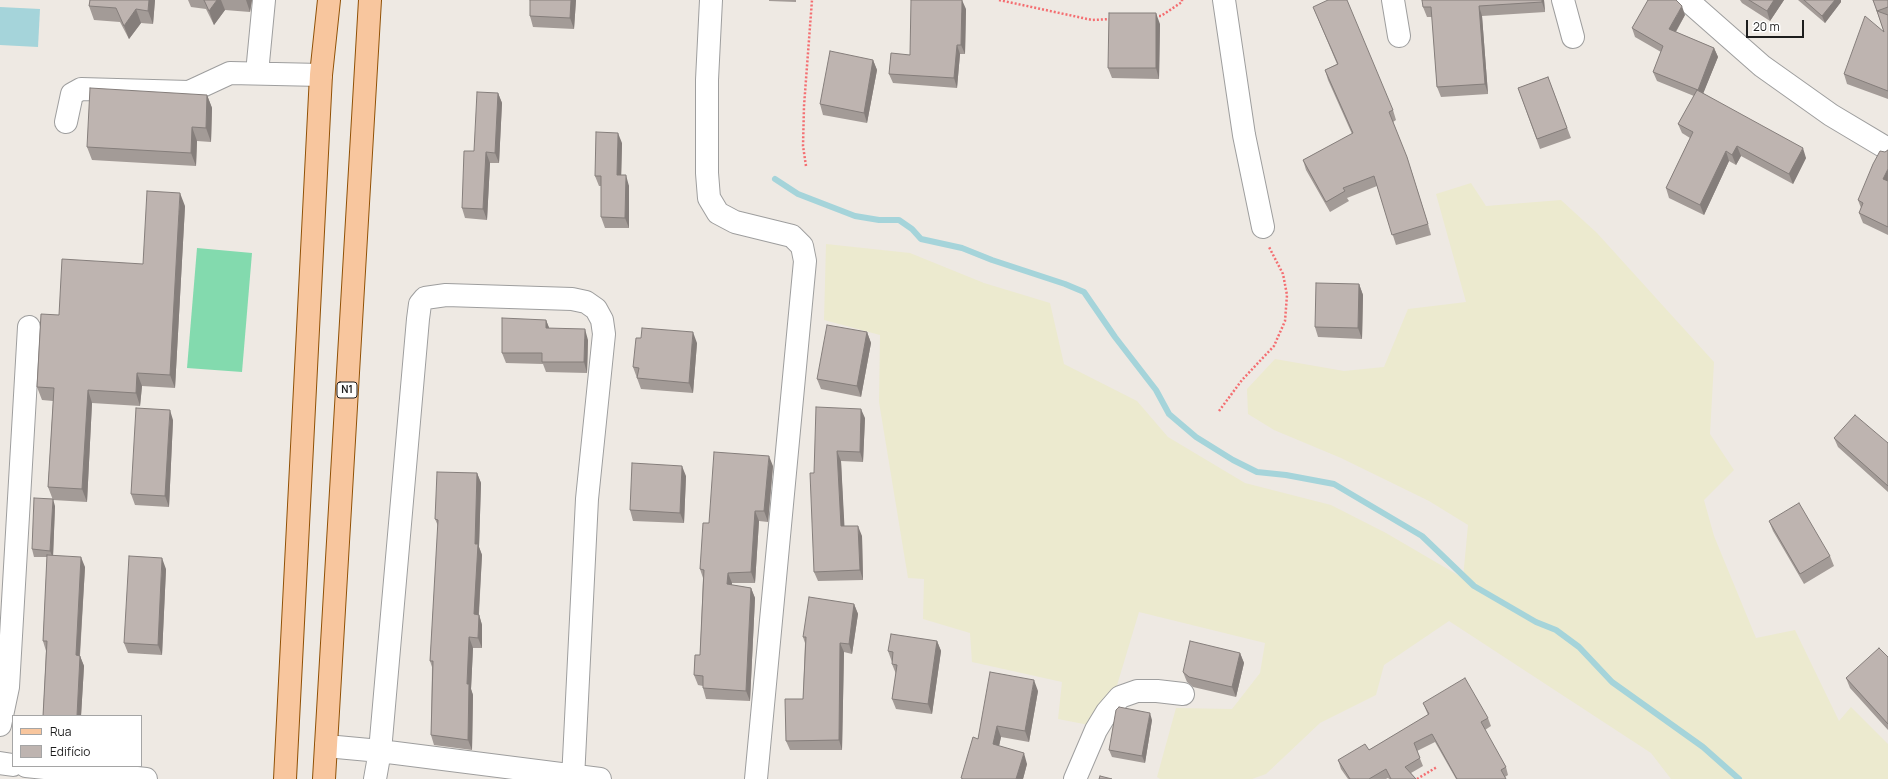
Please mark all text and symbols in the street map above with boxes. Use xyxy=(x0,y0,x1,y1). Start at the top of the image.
scale bar xyxy=(1748,12,1806,38)
text: 20 m xyxy=(1753,18,1780,35)
road number: N1 xyxy=(337,382,357,398)
legend xyxy=(12,715,142,767)
text: Rua xyxy=(50,723,71,740)
text: Edifício xyxy=(50,743,90,760)

